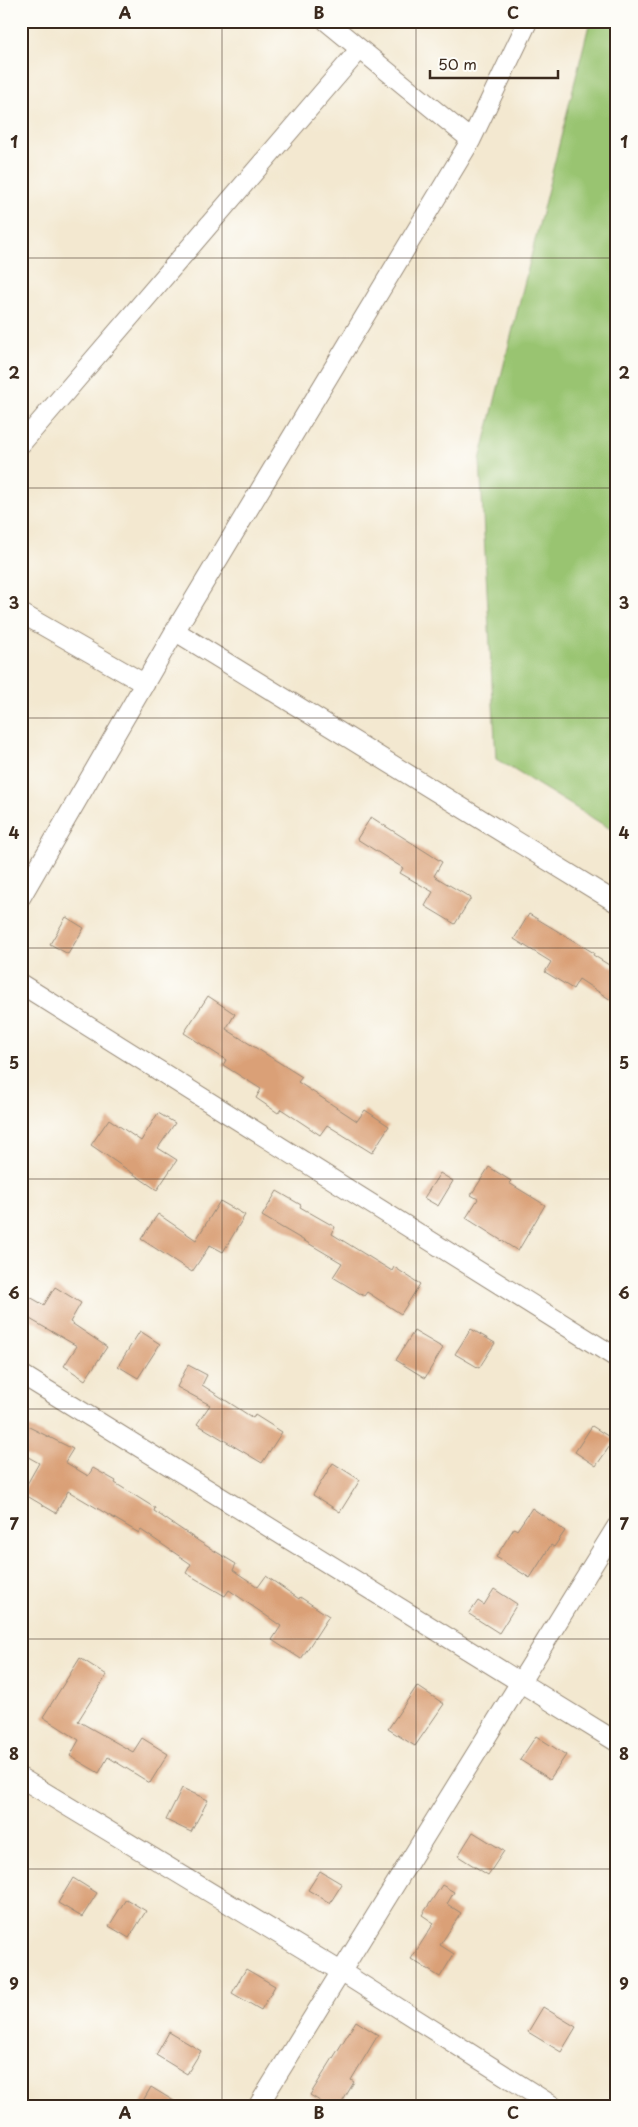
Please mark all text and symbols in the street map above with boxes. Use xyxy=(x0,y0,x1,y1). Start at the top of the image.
text: A xyxy=(119,0,132,24)
text: B xyxy=(314,0,325,24)
text: C xyxy=(507,0,519,24)
scale bar xyxy=(430,48,558,80)
text: 50 m xyxy=(438,52,477,75)
text: 1 xyxy=(10,129,18,153)
text: 1 xyxy=(620,129,628,153)
text: 2 xyxy=(8,360,20,384)
text: 2 xyxy=(618,360,630,384)
text: 3 xyxy=(9,590,19,614)
text: 3 xyxy=(619,590,629,614)
text: 4 xyxy=(9,820,20,844)
text: 4 xyxy=(619,820,630,844)
text: 5 xyxy=(9,1050,19,1074)
text: 5 xyxy=(619,1050,629,1074)
text: 6 xyxy=(8,1280,20,1304)
text: 6 xyxy=(618,1280,630,1304)
text: 7 xyxy=(9,1511,19,1535)
text: 7 xyxy=(619,1511,629,1535)
text: 8 xyxy=(9,1741,19,1765)
text: 8 xyxy=(619,1741,629,1765)
text: 9 xyxy=(9,1971,19,1995)
text: 9 xyxy=(619,1971,629,1995)
text: A xyxy=(119,2100,132,2124)
text: B xyxy=(314,2100,325,2124)
text: C xyxy=(507,2100,519,2124)

